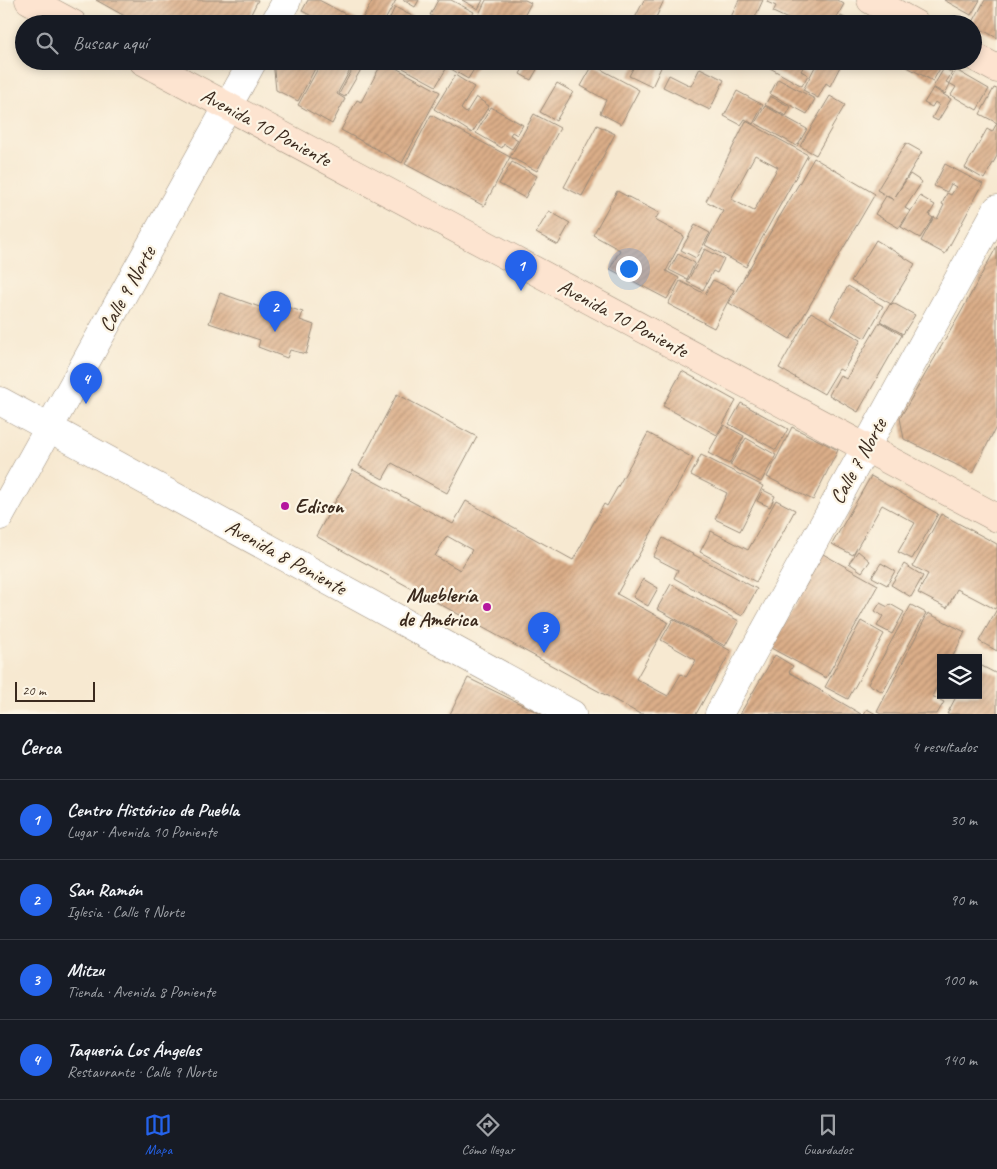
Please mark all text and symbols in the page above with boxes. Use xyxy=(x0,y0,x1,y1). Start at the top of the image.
search box xyxy=(15,15,982,70)
icon: search xyxy=(33,29,61,57)
text: Buscar aquí xyxy=(73,31,147,55)
street label: Avenida 10 Poniente xyxy=(197,82,337,173)
street label: Calle 9 Norte xyxy=(93,241,162,336)
pin: 1 xyxy=(505,250,537,291)
your location xyxy=(616,256,642,282)
street label: Avenida 10 Poniente xyxy=(554,273,694,364)
pin: 2 xyxy=(259,291,291,332)
pin: 4 xyxy=(70,363,102,404)
street label: Calle 7 Norte xyxy=(824,413,893,508)
place label: Edison xyxy=(295,493,345,519)
marker: Edison xyxy=(279,500,291,512)
street label: Avenida 8 Poniente xyxy=(221,513,353,602)
place label: Mueblería de América xyxy=(398,582,479,632)
marker: Mueblería de América xyxy=(481,601,493,613)
pin: 3 xyxy=(528,612,560,653)
map controls xyxy=(937,654,982,699)
button: layers xyxy=(937,654,982,699)
scale bar xyxy=(15,679,95,702)
text: 20 m xyxy=(22,682,46,699)
text: Cerca xyxy=(20,734,61,760)
text: 4 resultados xyxy=(912,737,977,757)
text: Centro Histórico de Puebla xyxy=(67,798,239,822)
text: 1 xyxy=(32,810,40,830)
text: 30 m xyxy=(950,810,977,830)
text: Lugar · Avenida 10 Poniente xyxy=(67,822,217,842)
text: San Ramón xyxy=(67,878,142,902)
text: 2 xyxy=(32,890,40,910)
text: 90 m xyxy=(950,890,977,910)
text: Iglesia · Calle 9 Norte xyxy=(67,902,184,922)
text: Mitzu xyxy=(67,958,104,982)
text: 3 xyxy=(32,970,40,990)
text: 100 m xyxy=(943,970,977,990)
text: Tienda · Avenida 8 Poniente xyxy=(67,982,215,1002)
text: Taquería Los Ángeles xyxy=(67,1038,201,1062)
text: 4 xyxy=(32,1050,40,1070)
text: 140 m xyxy=(943,1050,977,1070)
text: Restaurante · Calle 9 Norte xyxy=(67,1062,217,1082)
tab: Mapa xyxy=(144,1111,172,1158)
tab: Cómo llegar xyxy=(461,1111,514,1158)
tab: Guardados xyxy=(803,1111,853,1158)

